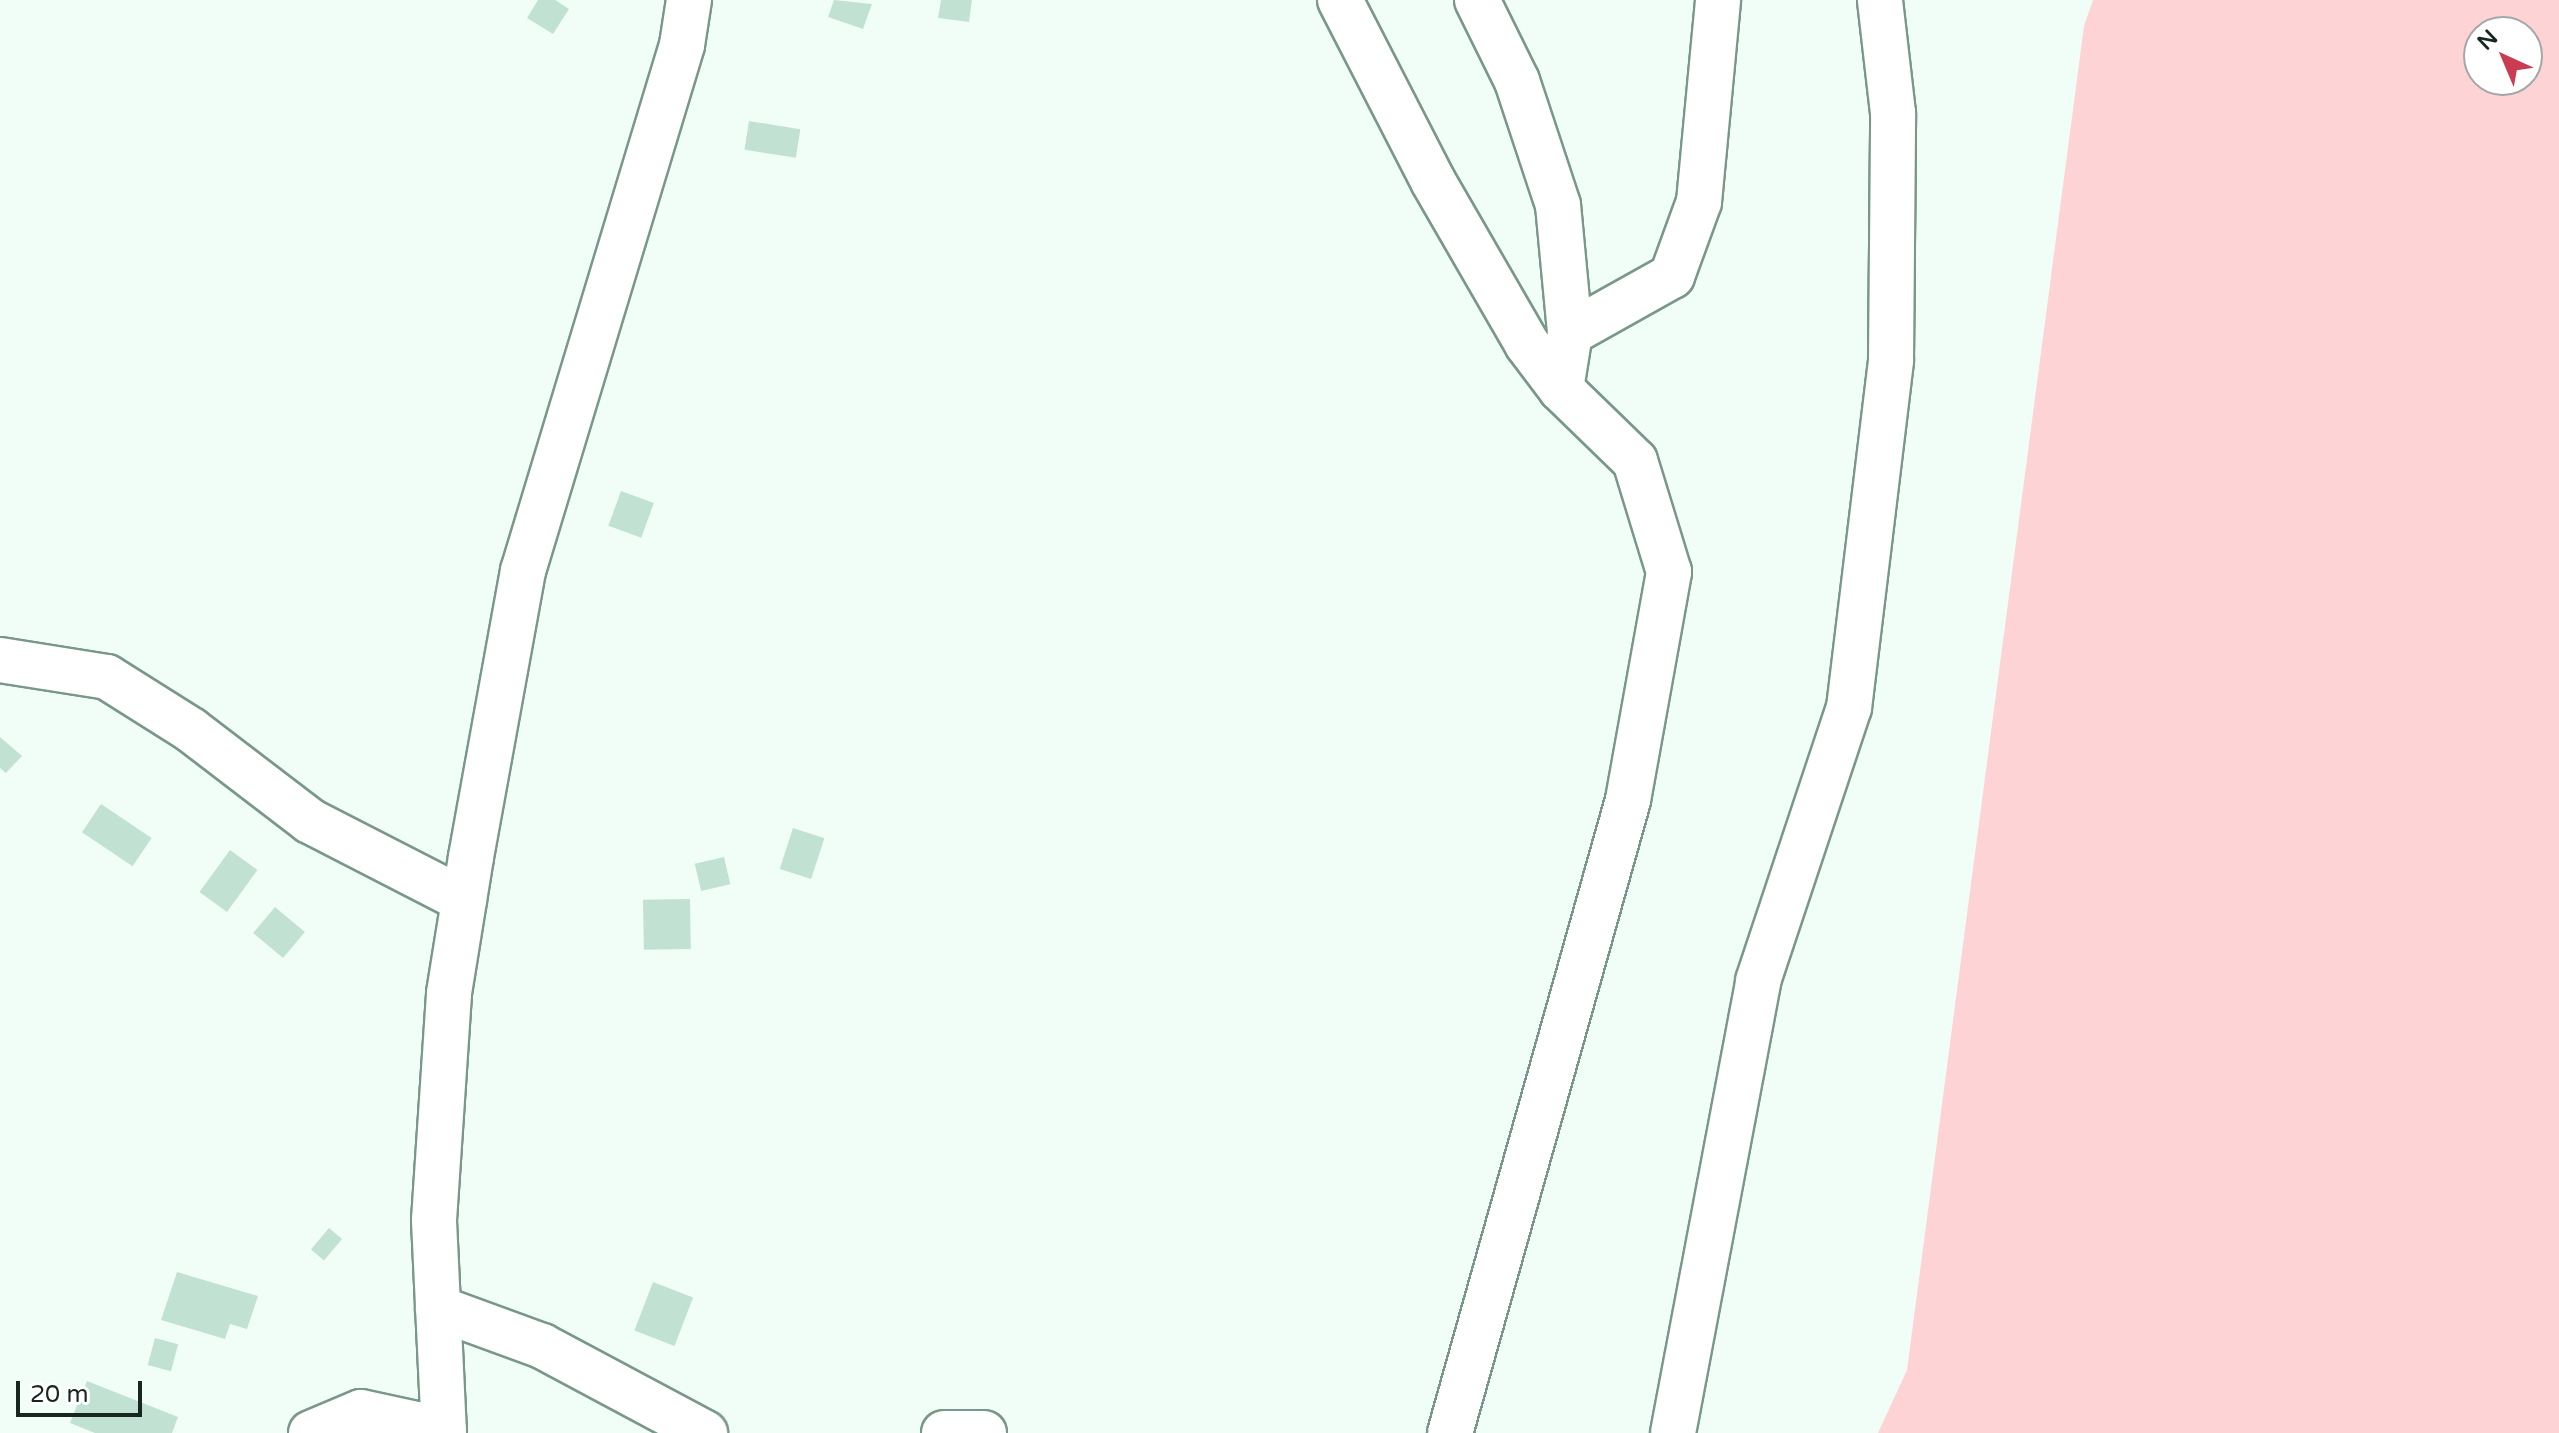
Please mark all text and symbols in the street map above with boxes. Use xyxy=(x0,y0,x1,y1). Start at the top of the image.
north arrow xyxy=(2463,16,2543,96)
text: N xyxy=(2472,25,2503,56)
scale bar xyxy=(20,1365,146,1415)
text: 20 m xyxy=(30,1380,88,1409)

